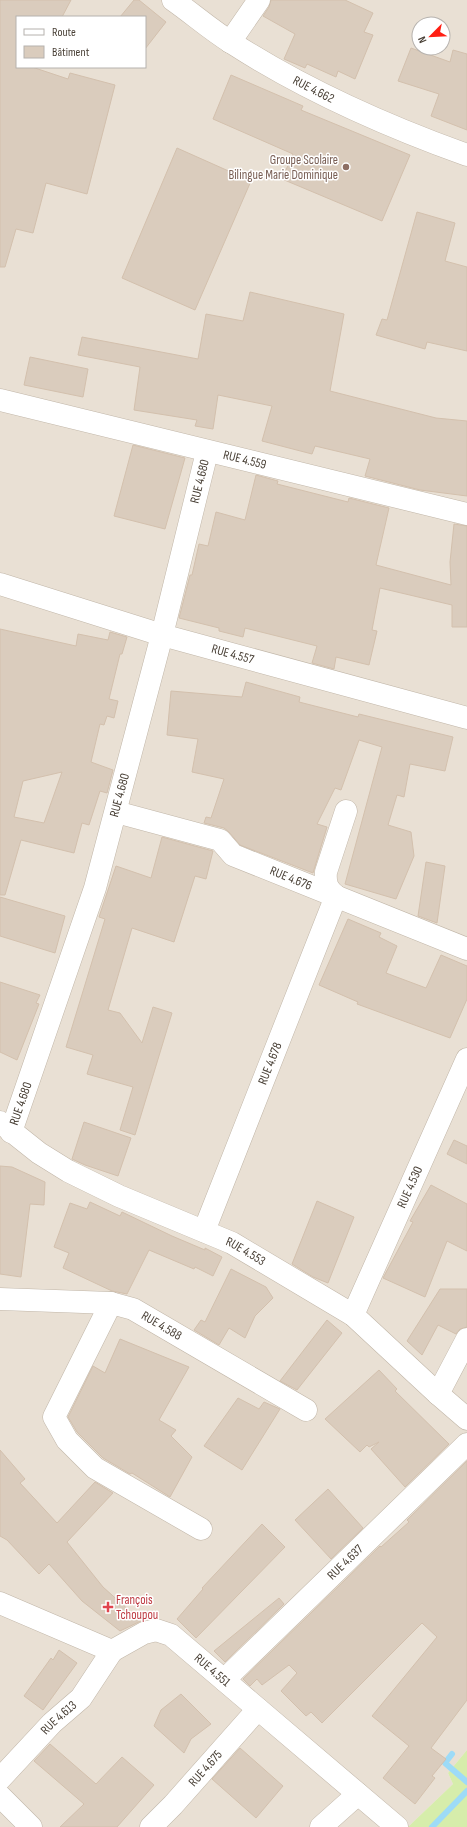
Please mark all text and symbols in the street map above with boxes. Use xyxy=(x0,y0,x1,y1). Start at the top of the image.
legend xyxy=(16,16,146,68)
north arrow xyxy=(411,16,451,56)
text: Route xyxy=(52,25,76,40)
text: N xyxy=(415,34,429,45)
text: Bâtiment xyxy=(52,45,90,60)
street label: RUE 4.662 xyxy=(290,72,337,107)
place label: Groupe Scolaire Bilingue Marie Dominique xyxy=(228,152,338,183)
marker: Groupe Scolaire Bilingue Marie Dominique xyxy=(341,162,351,172)
street label: RUE 4.559 xyxy=(222,447,268,473)
street label: RUE 4.680 xyxy=(187,458,213,505)
street label: RUE 4.557 xyxy=(210,641,256,668)
street label: RUE 4.680 xyxy=(106,771,133,819)
street label: RUE 4.676 xyxy=(268,863,315,894)
street label: RUE 4.678 xyxy=(254,1040,286,1087)
street label: RUE 4.680 xyxy=(6,1080,36,1127)
street label: RUE 4.530 xyxy=(394,1164,426,1211)
street label: RUE 4.553 xyxy=(223,1233,268,1269)
street label: RUE 4.588 xyxy=(138,1308,185,1344)
street label: RUE 4.637 xyxy=(324,1541,367,1583)
place label: François Tchoupou xyxy=(116,1592,158,1623)
marker: François Tchoupou xyxy=(103,1602,113,1612)
street label: RUE 4.551 xyxy=(191,1650,234,1690)
street label: RUE 4.613 xyxy=(37,1697,80,1738)
street label: RUE 4.675 xyxy=(185,1747,226,1790)

